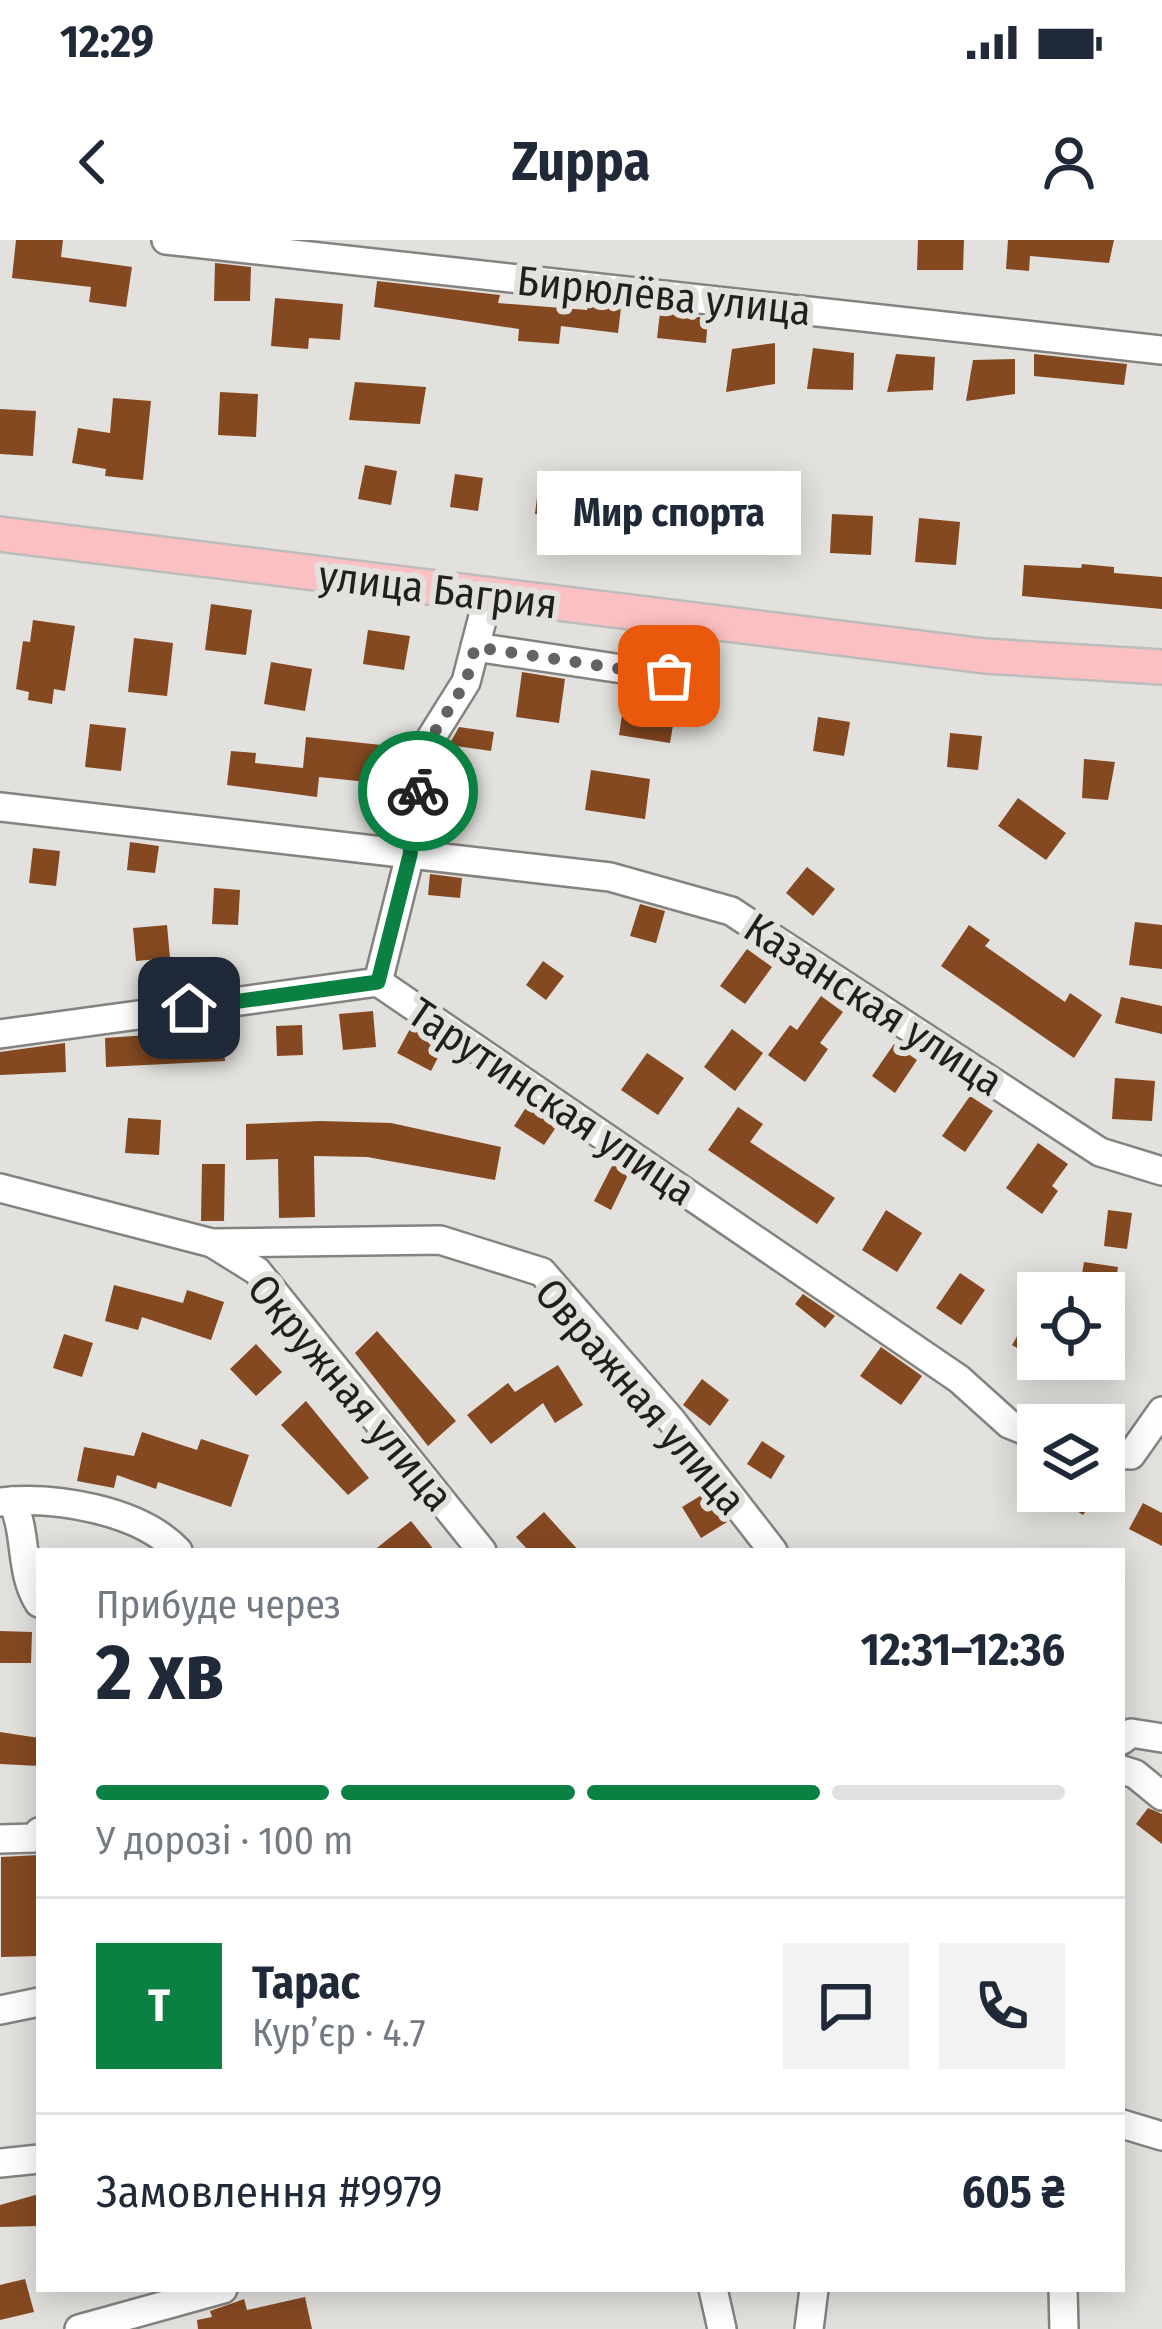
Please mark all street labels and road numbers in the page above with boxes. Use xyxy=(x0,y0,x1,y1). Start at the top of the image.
street label: Бирюлёва улица xyxy=(515,256,813,336)
street label: улица Багрия xyxy=(316,551,560,629)
street label: Казанская улица xyxy=(735,903,1012,1107)
street label: Тарутинская улица xyxy=(399,988,704,1216)
street label: Окружная улица xyxy=(237,1264,463,1521)
street label: Овражная улица xyxy=(524,1269,756,1525)

